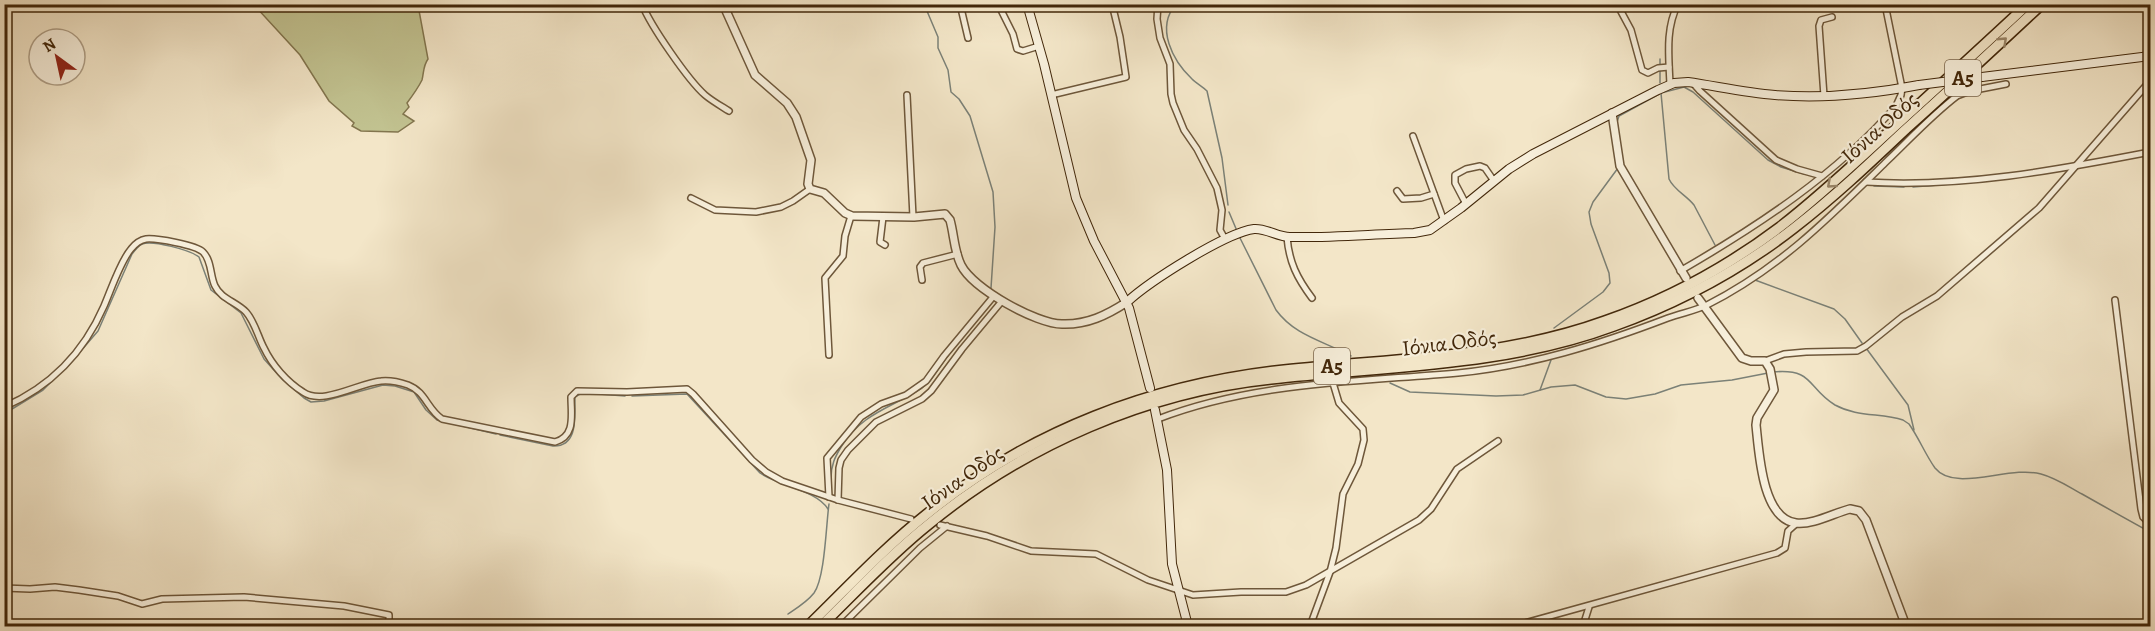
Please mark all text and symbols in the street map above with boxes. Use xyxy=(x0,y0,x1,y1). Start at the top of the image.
north arrow xyxy=(27,27,87,87)
text: N xyxy=(38,33,61,58)
one-way arrow xyxy=(1997,37,2007,48)
road number: Α5 xyxy=(1945,60,1981,96)
street label: Ιόνια Οδός xyxy=(1835,85,1925,170)
one-way arrow xyxy=(1828,177,1838,188)
street label: Ιόνια Οδός xyxy=(1400,322,1498,364)
road number: Α5 xyxy=(1314,348,1350,384)
street label: Ιόνια Οδός xyxy=(915,438,1010,517)

